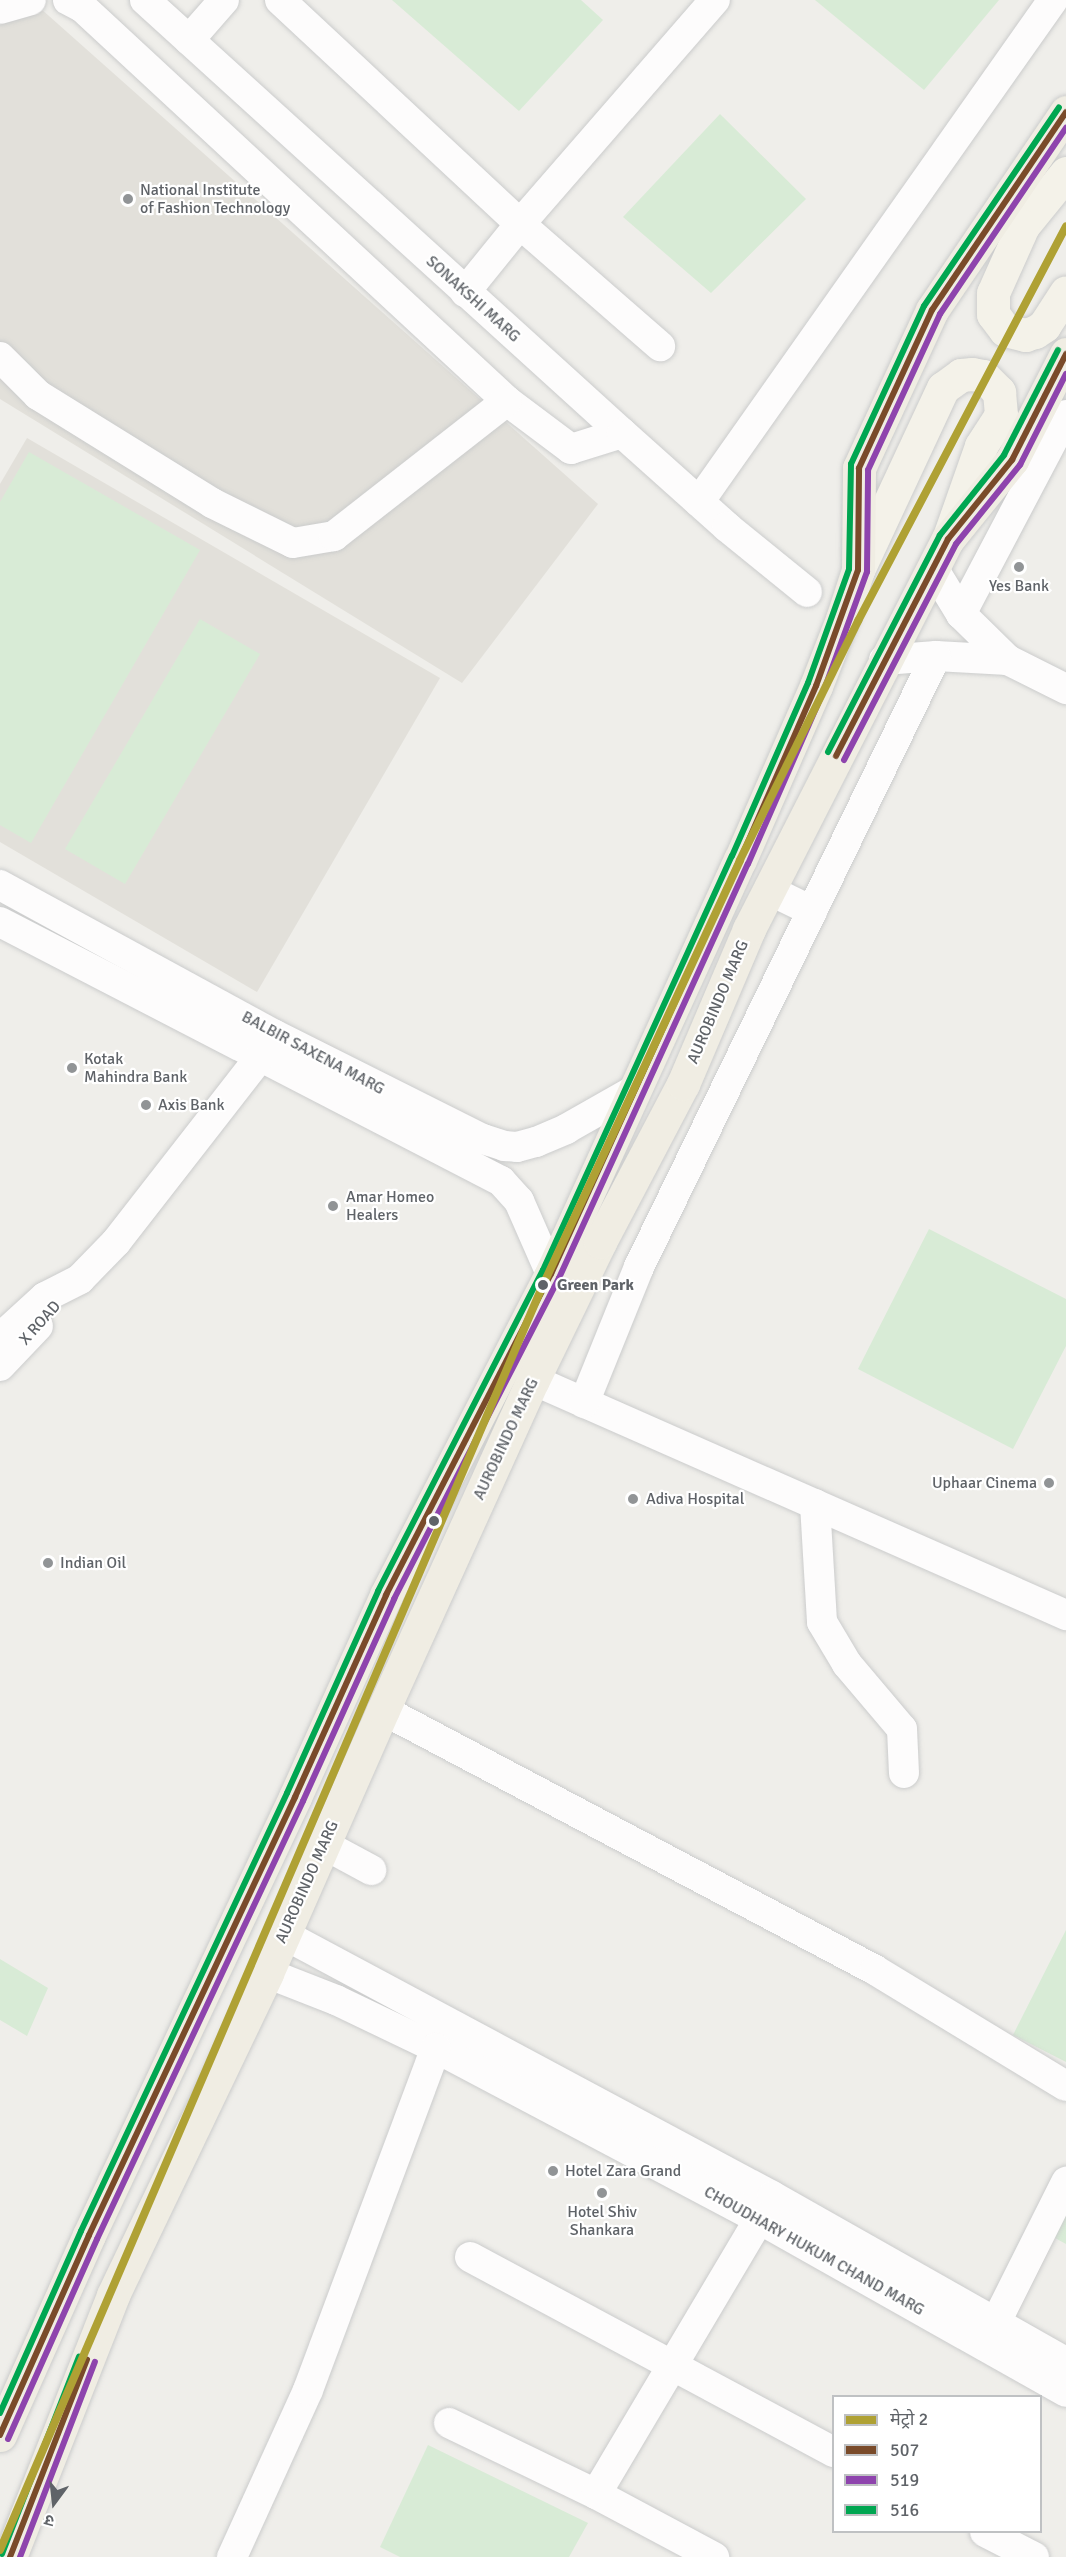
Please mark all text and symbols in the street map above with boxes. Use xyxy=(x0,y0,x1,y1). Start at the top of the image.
place label: National Institute of Fashion Technology xyxy=(140,180,290,218)
marker: National Institute of Fashion Technology xyxy=(121,192,135,206)
street label: SONAKSHI MARG xyxy=(422,252,524,346)
marker: Yes Bank xyxy=(1012,560,1026,574)
place label: Yes Bank xyxy=(989,576,1049,596)
street label: AUROBINDO MARG xyxy=(683,937,753,1067)
street label: BALBIR SAXENA MARG xyxy=(238,1007,388,1099)
place label: Kotak Mahindra Bank xyxy=(84,1049,187,1087)
marker: Kotak Mahindra Bank xyxy=(65,1061,79,1075)
place label: Axis Bank xyxy=(158,1095,225,1115)
marker: Axis Bank xyxy=(139,1098,153,1112)
place label: Amar Homeo Healers xyxy=(346,1187,434,1225)
marker: Amar Homeo Healers xyxy=(324,1197,342,1215)
place label: Green Park xyxy=(557,1275,634,1295)
marker: Green Park xyxy=(534,1276,552,1294)
street label: X ROAD xyxy=(15,1297,65,1349)
street label: AUROBINDO MARG xyxy=(469,1375,543,1503)
place label: Uphaar Cinema xyxy=(932,1473,1037,1493)
marker: Uphaar Cinema xyxy=(1042,1476,1056,1490)
place label: Adiva Hospital xyxy=(646,1489,744,1509)
marker: Adiva Hospital xyxy=(624,1490,642,1508)
unlabelled marker xyxy=(428,1515,440,1527)
place label: Indian Oil xyxy=(60,1553,126,1573)
marker: Indian Oil xyxy=(41,1556,55,1570)
street label: AUROBINDO MARG xyxy=(271,1818,343,1946)
place label: Hotel Zara Grand xyxy=(565,2161,681,2181)
marker: Hotel Zara Grand xyxy=(546,2164,560,2178)
street label: CHOUDHARY HUKUM CHAND MARG xyxy=(701,2182,927,2320)
marker: Hotel Shiv Shankara xyxy=(595,2186,609,2200)
place label: Hotel Shiv Shankara xyxy=(567,2202,637,2240)
legend xyxy=(832,2395,1042,2533)
text: मेट्रो 2 xyxy=(890,2408,928,2430)
text: 507 xyxy=(890,2439,919,2461)
text: 519 xyxy=(890,2469,919,2491)
north arrow xyxy=(24,2473,84,2533)
text: 516 xyxy=(890,2499,919,2521)
text: उ xyxy=(42,2510,56,2531)

